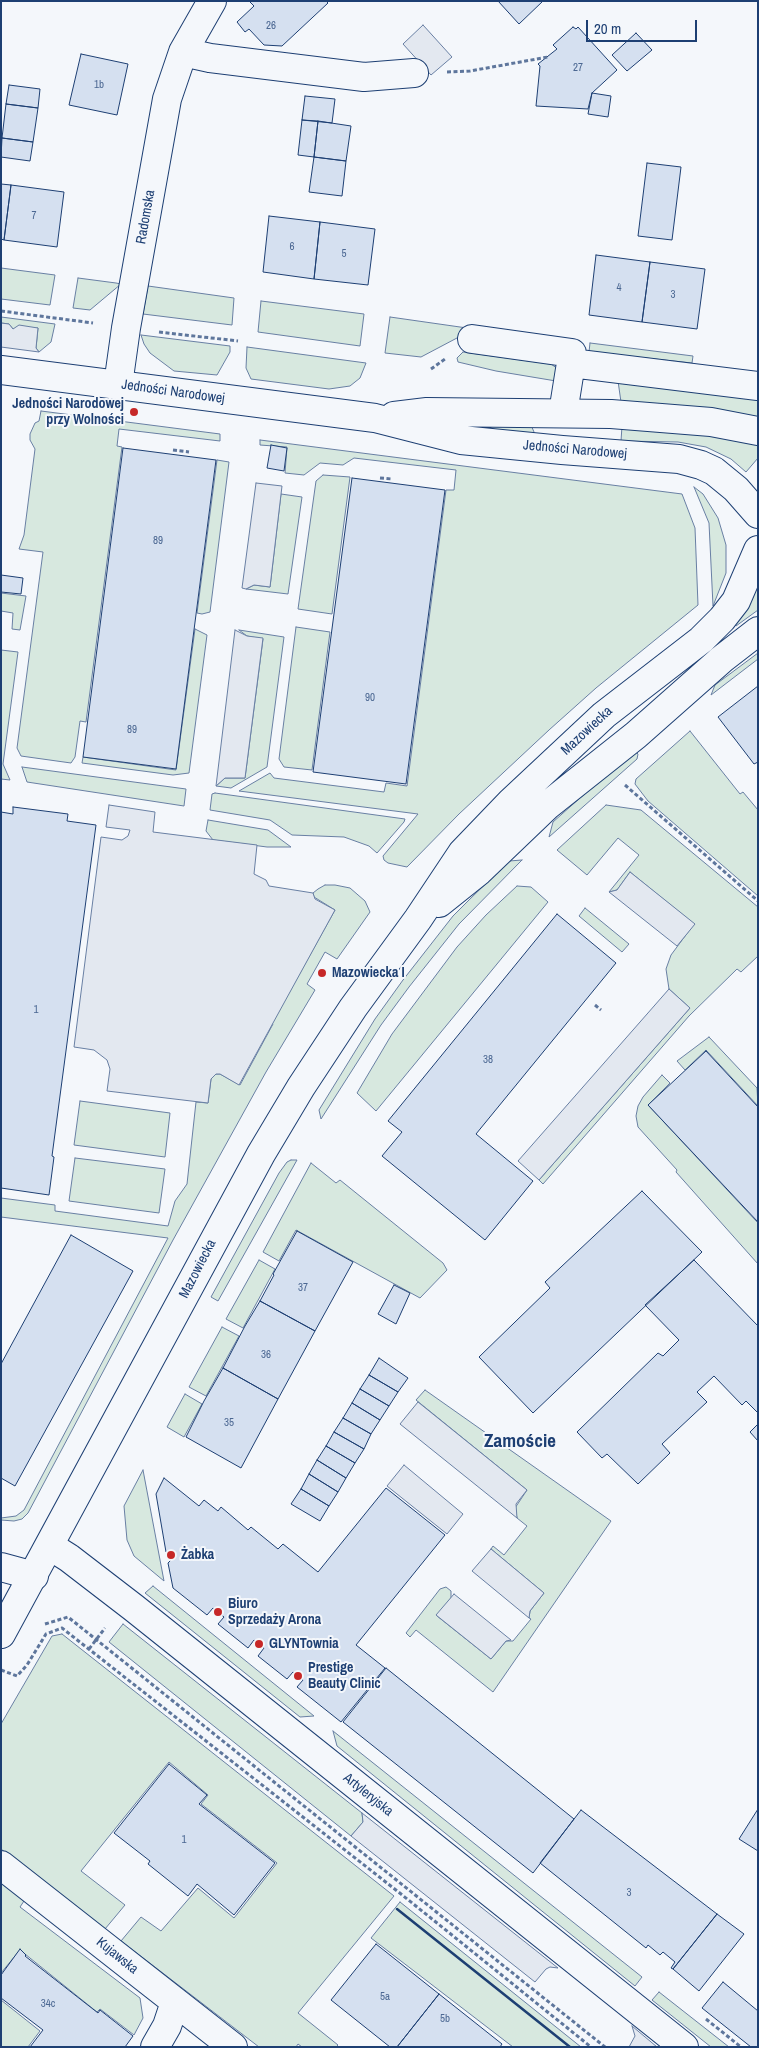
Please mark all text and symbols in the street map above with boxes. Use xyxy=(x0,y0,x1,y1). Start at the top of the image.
scale bar xyxy=(589,10,700,42)
text: 20 m xyxy=(594,18,621,39)
house number: 26 xyxy=(266,19,276,33)
house number: 27 xyxy=(573,61,583,75)
house number: 1b xyxy=(94,78,104,92)
street label: Radomska xyxy=(133,189,159,245)
house number: 7 xyxy=(31,209,37,223)
house number: 6 xyxy=(289,240,295,254)
house number: 5 xyxy=(341,247,347,261)
house number: 4 xyxy=(616,281,622,295)
house number: 3 xyxy=(670,288,676,302)
street label: Jedności Narodowej xyxy=(120,376,226,408)
place label: Jedności Narodowej przy Wolności xyxy=(12,396,124,428)
marker: Jedności Narodowej przy Wolności xyxy=(128,406,140,418)
street label: Jedności Narodowej xyxy=(522,437,628,463)
house number: 89 xyxy=(153,534,163,548)
house number: 90 xyxy=(365,691,375,705)
street label: Mazowiecka xyxy=(558,703,616,759)
house number: 89 xyxy=(127,723,137,737)
place label: Mazowiecka I xyxy=(332,965,405,981)
marker: Mazowiecka I xyxy=(316,967,328,979)
house number: 1 xyxy=(33,1003,39,1017)
house number: 38 xyxy=(483,1053,493,1067)
street label: Mazowiecka xyxy=(176,1237,220,1301)
house number: 37 xyxy=(298,1281,308,1295)
house number: 36 xyxy=(261,1348,271,1362)
house number: 35 xyxy=(224,1416,234,1430)
district label: Zamoście xyxy=(484,1431,556,1453)
place label: Żabka xyxy=(181,1547,214,1563)
marker: Żabka xyxy=(165,1549,177,1561)
place label: Biuro Sprzedaży Arona xyxy=(228,1596,321,1628)
marker: Biuro Sprzedaży Arona xyxy=(212,1606,224,1618)
place label: GLYNTownia xyxy=(269,1636,339,1652)
marker: GLYNTownia xyxy=(253,1638,265,1650)
place label: Prestige Beauty Clinic xyxy=(308,1660,381,1692)
marker: Prestige Beauty Clinic xyxy=(292,1670,304,1682)
street label: Artyleryjska xyxy=(340,1770,396,1820)
house number: 1 xyxy=(181,1833,187,1847)
house number: 3 xyxy=(626,1886,632,1900)
street label: Kujawska xyxy=(93,1934,141,1978)
house number: 5a xyxy=(380,1990,390,2004)
house number: 34c xyxy=(41,1997,55,2011)
house number: 5b xyxy=(440,2012,450,2026)

